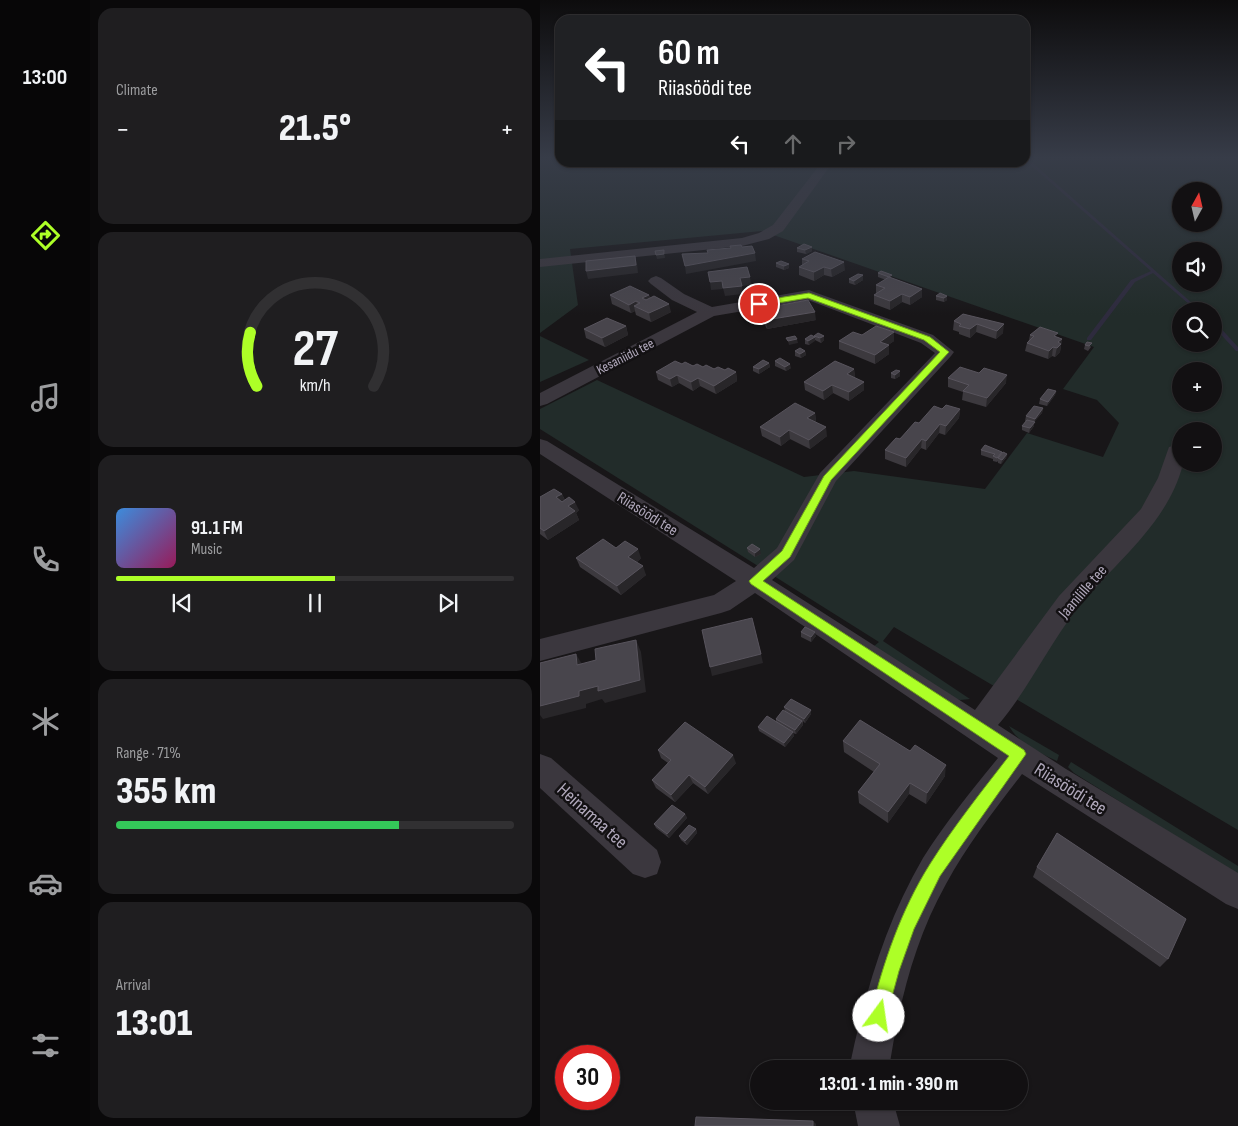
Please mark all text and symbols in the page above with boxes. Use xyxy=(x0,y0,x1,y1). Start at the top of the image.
text: 60 m xyxy=(658,32,720,75)
icon: left xyxy=(575,35,640,100)
text: 13:00 xyxy=(23,64,67,91)
text: Riiasöödi tee xyxy=(658,75,752,102)
text: Climate xyxy=(116,81,158,100)
text: 21.5° xyxy=(279,106,351,151)
text: − xyxy=(116,113,130,146)
text: + xyxy=(500,113,514,146)
icon: left xyxy=(726,130,754,158)
icon: ahead xyxy=(779,130,807,158)
icon: right xyxy=(832,130,860,158)
north arrow xyxy=(1172,182,1222,232)
map controls xyxy=(1172,182,1222,472)
icon: directions xyxy=(28,218,63,253)
button: sound xyxy=(1172,242,1222,292)
pin xyxy=(738,283,780,325)
icon: arrive xyxy=(745,290,773,318)
button: search xyxy=(1172,302,1222,352)
text: 27 xyxy=(292,318,338,381)
street label: Kesaniidu tee xyxy=(594,335,657,378)
button: + xyxy=(1172,362,1222,412)
text: km/h xyxy=(300,375,330,396)
icon: music xyxy=(28,380,63,415)
button: − xyxy=(1172,422,1222,472)
street label: Riiasöödi tee xyxy=(613,488,681,540)
text: 91.1 FM xyxy=(191,517,243,540)
text: Music xyxy=(191,540,222,559)
icon: phone xyxy=(28,542,63,577)
street label: Jaanilille tee xyxy=(1054,562,1111,623)
icon: previous xyxy=(168,589,196,617)
icon: pause xyxy=(301,589,329,617)
icon: next xyxy=(434,589,462,617)
icon: climate xyxy=(28,704,63,739)
text: Range · 71% xyxy=(116,744,181,763)
street label: Riiasöödi tee xyxy=(1030,758,1111,820)
text: 355 km xyxy=(116,769,216,814)
street label: Heinamaa tee xyxy=(552,778,632,854)
icon: car xyxy=(28,866,63,901)
text: Arrival xyxy=(116,976,150,995)
position arrow xyxy=(852,989,904,1041)
text: 13:01 xyxy=(116,1001,192,1046)
icon: filters xyxy=(28,1028,63,1063)
speed limit sign: 30 xyxy=(555,1045,620,1110)
text: 13:01 · 1 min · 390 m xyxy=(820,1073,958,1096)

